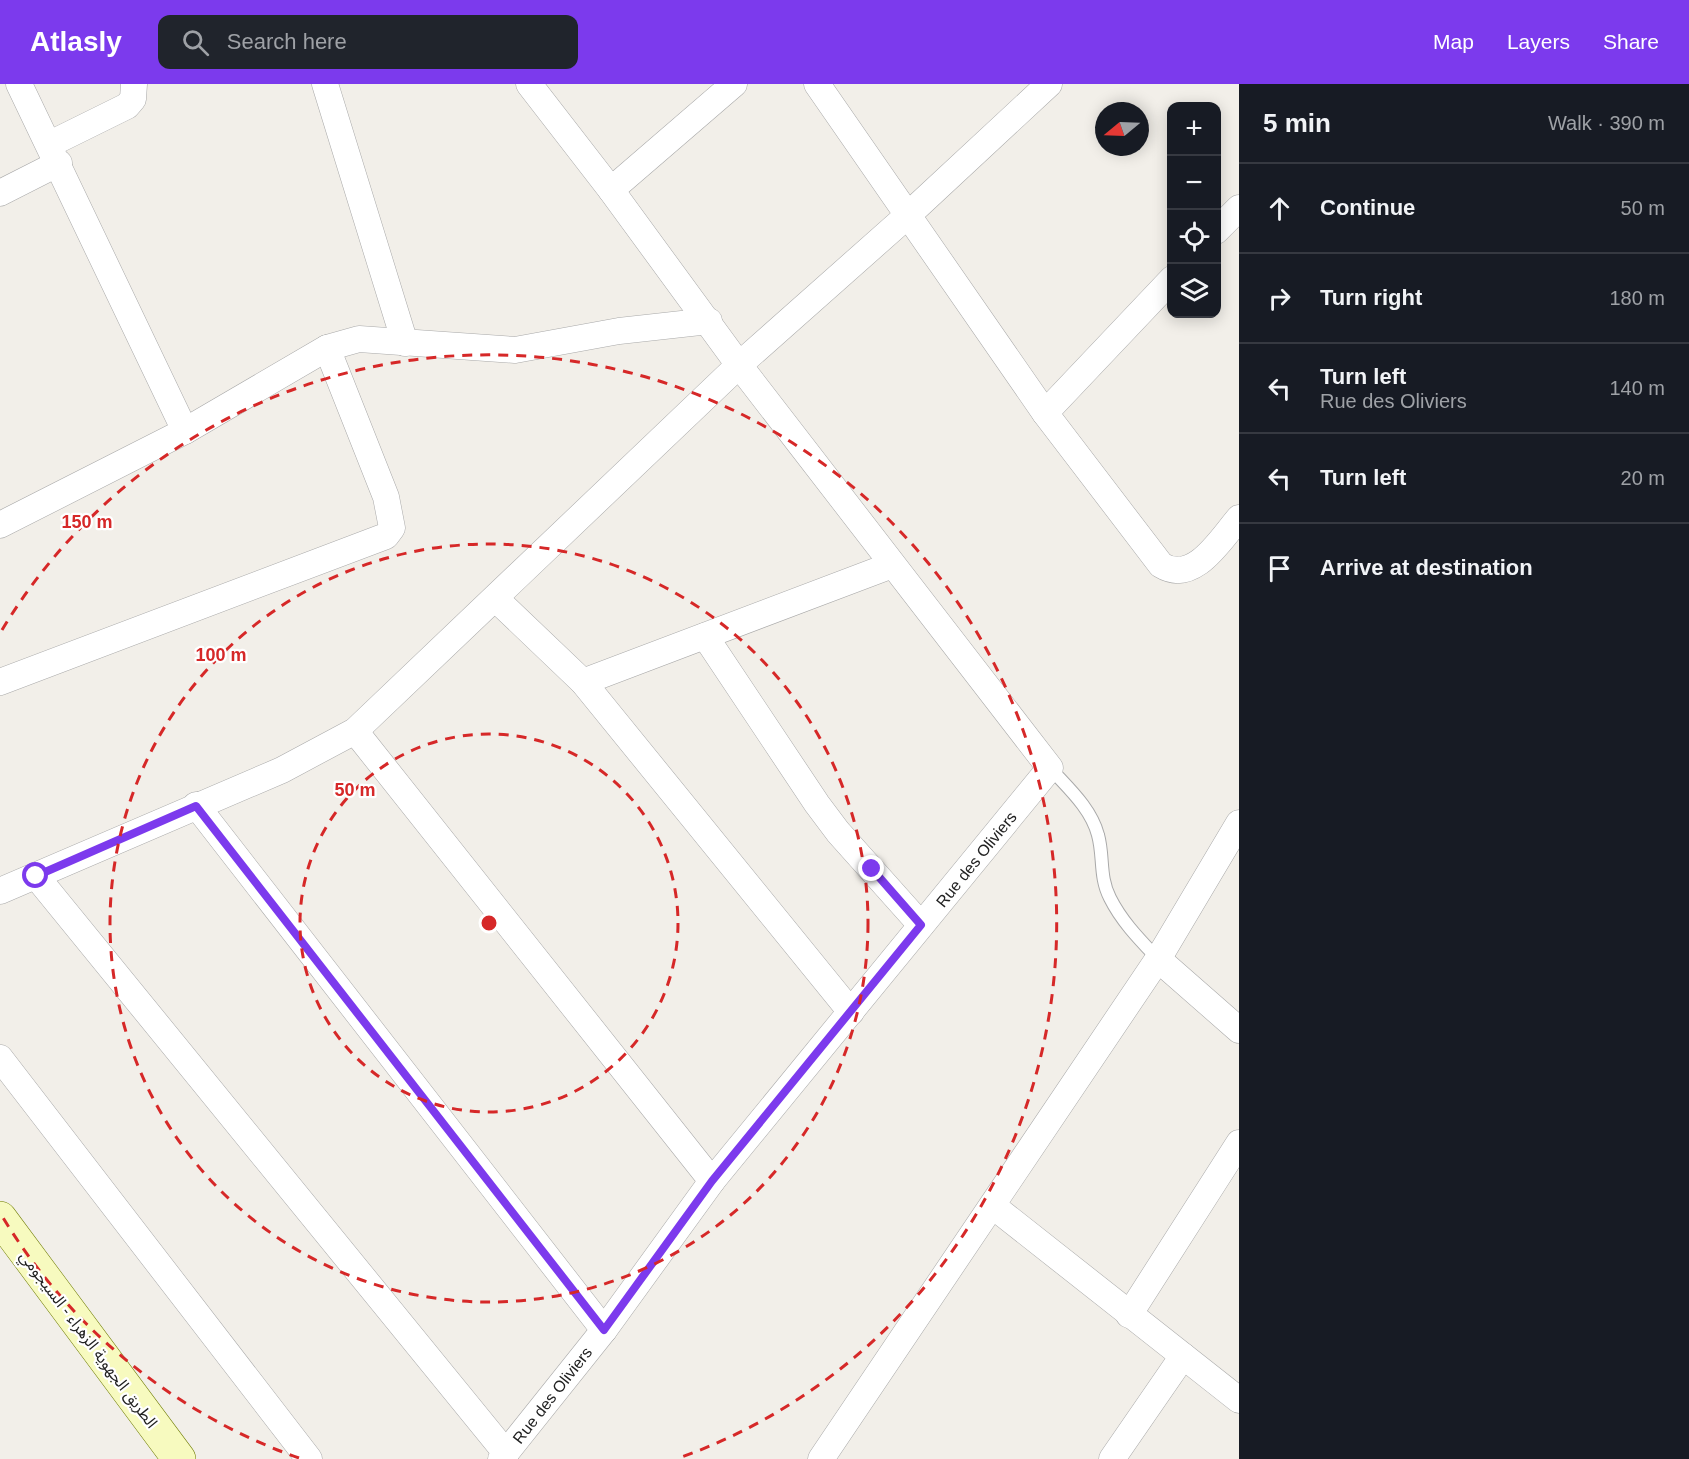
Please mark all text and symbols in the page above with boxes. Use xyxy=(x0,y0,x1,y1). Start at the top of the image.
search box xyxy=(158,15,578,69)
text: Atlasly xyxy=(30,26,122,57)
icon: search xyxy=(179,26,212,59)
text: Search here xyxy=(227,29,347,54)
text: Map xyxy=(1433,30,1474,53)
text: Layers xyxy=(1507,30,1570,53)
text: Share xyxy=(1603,30,1659,53)
north arrow xyxy=(1095,102,1149,156)
map controls xyxy=(1167,102,1221,318)
button: + xyxy=(1167,102,1221,156)
text: 5 min xyxy=(1263,108,1331,138)
text: Walk · 390 m xyxy=(1548,112,1665,134)
button: − xyxy=(1167,156,1221,210)
icon: ahead xyxy=(1263,192,1296,225)
text: Continue xyxy=(1320,195,1415,220)
text: 50 m xyxy=(1621,197,1665,219)
button: locate xyxy=(1167,210,1221,264)
button: layers xyxy=(1167,264,1221,318)
icon: right xyxy=(1263,282,1296,315)
text: Turn right xyxy=(1320,285,1422,310)
text: 180 m xyxy=(1609,287,1665,309)
text: Turn left xyxy=(1320,364,1406,389)
icon: left xyxy=(1263,372,1296,405)
text: 140 m xyxy=(1609,377,1665,399)
text: Rue des Oliviers xyxy=(1320,390,1467,412)
icon: left xyxy=(1263,462,1296,495)
text: Turn left xyxy=(1320,465,1406,490)
text: 20 m xyxy=(1621,467,1665,489)
text: 150 m xyxy=(61,512,113,532)
icon: arrive xyxy=(1263,552,1296,585)
text: Arrive at destination xyxy=(1320,555,1533,580)
text: 100 m xyxy=(195,645,247,665)
text: 50 m xyxy=(334,780,376,800)
street label: Rue des Oliviers xyxy=(933,808,1020,910)
route end xyxy=(858,855,884,881)
route start xyxy=(22,862,48,888)
centre of rings xyxy=(479,913,499,933)
street label: الطريق الجهوية الزهراء - السيجومي xyxy=(14,1248,161,1433)
street label: Rue des Oliviers xyxy=(510,1344,595,1447)

